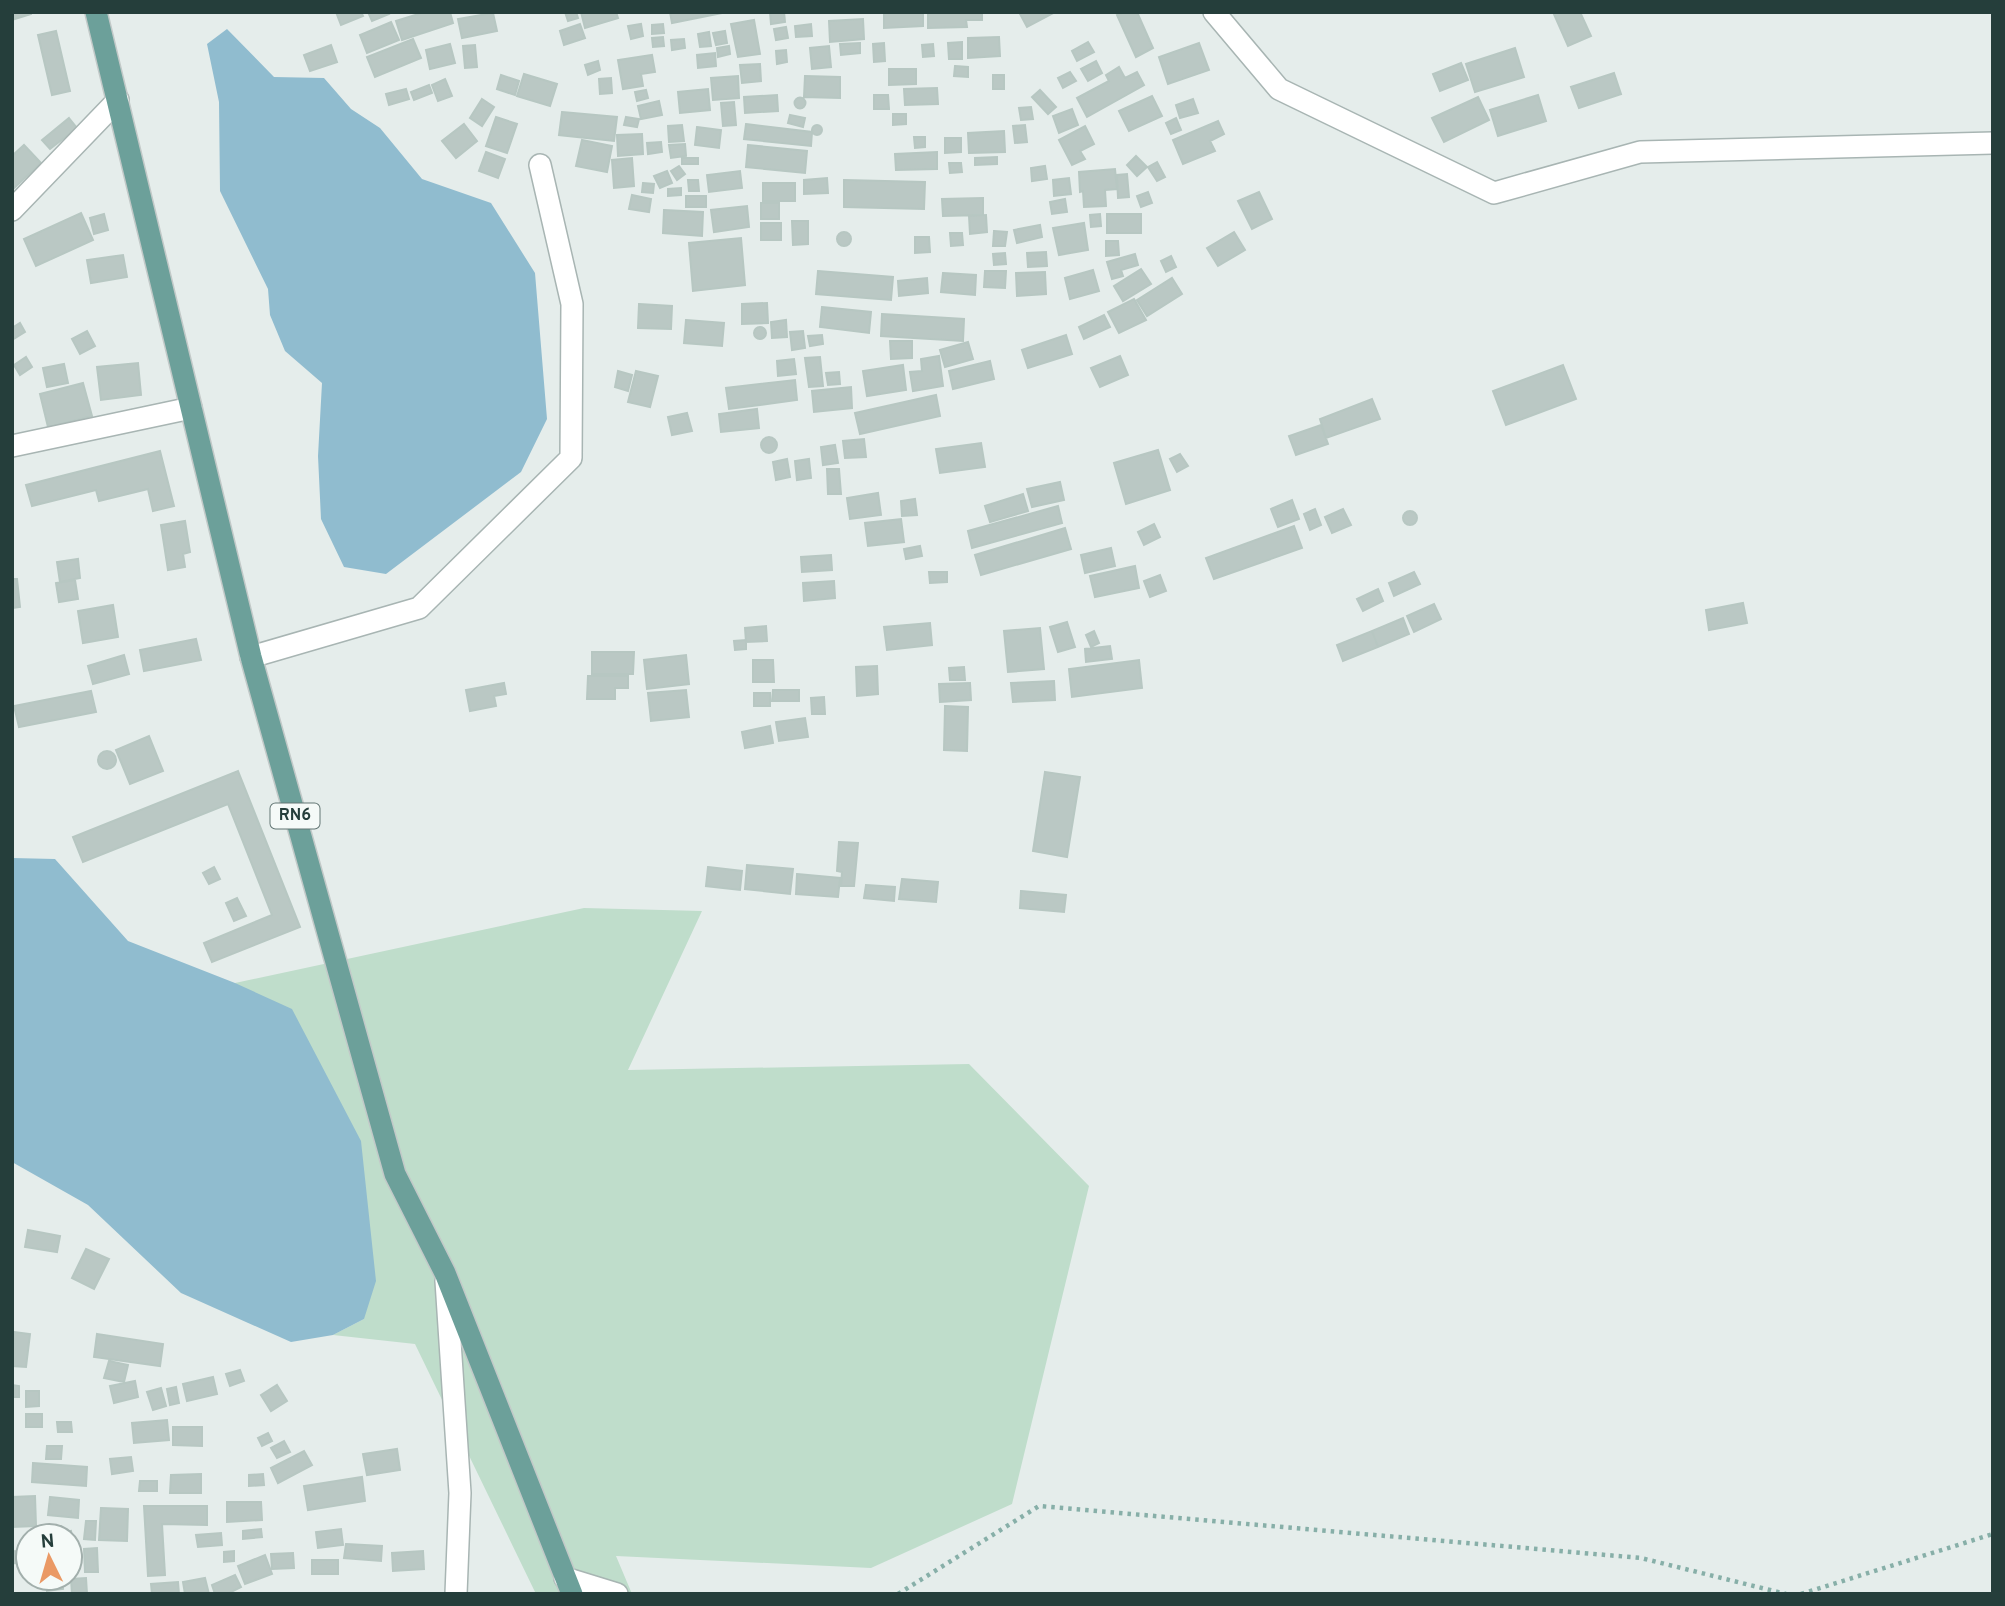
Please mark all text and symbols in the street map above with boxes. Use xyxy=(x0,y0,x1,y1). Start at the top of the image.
road number: RN6 xyxy=(270,804,320,828)
north arrow xyxy=(14,1522,84,1592)
text: N xyxy=(40,1530,56,1555)

